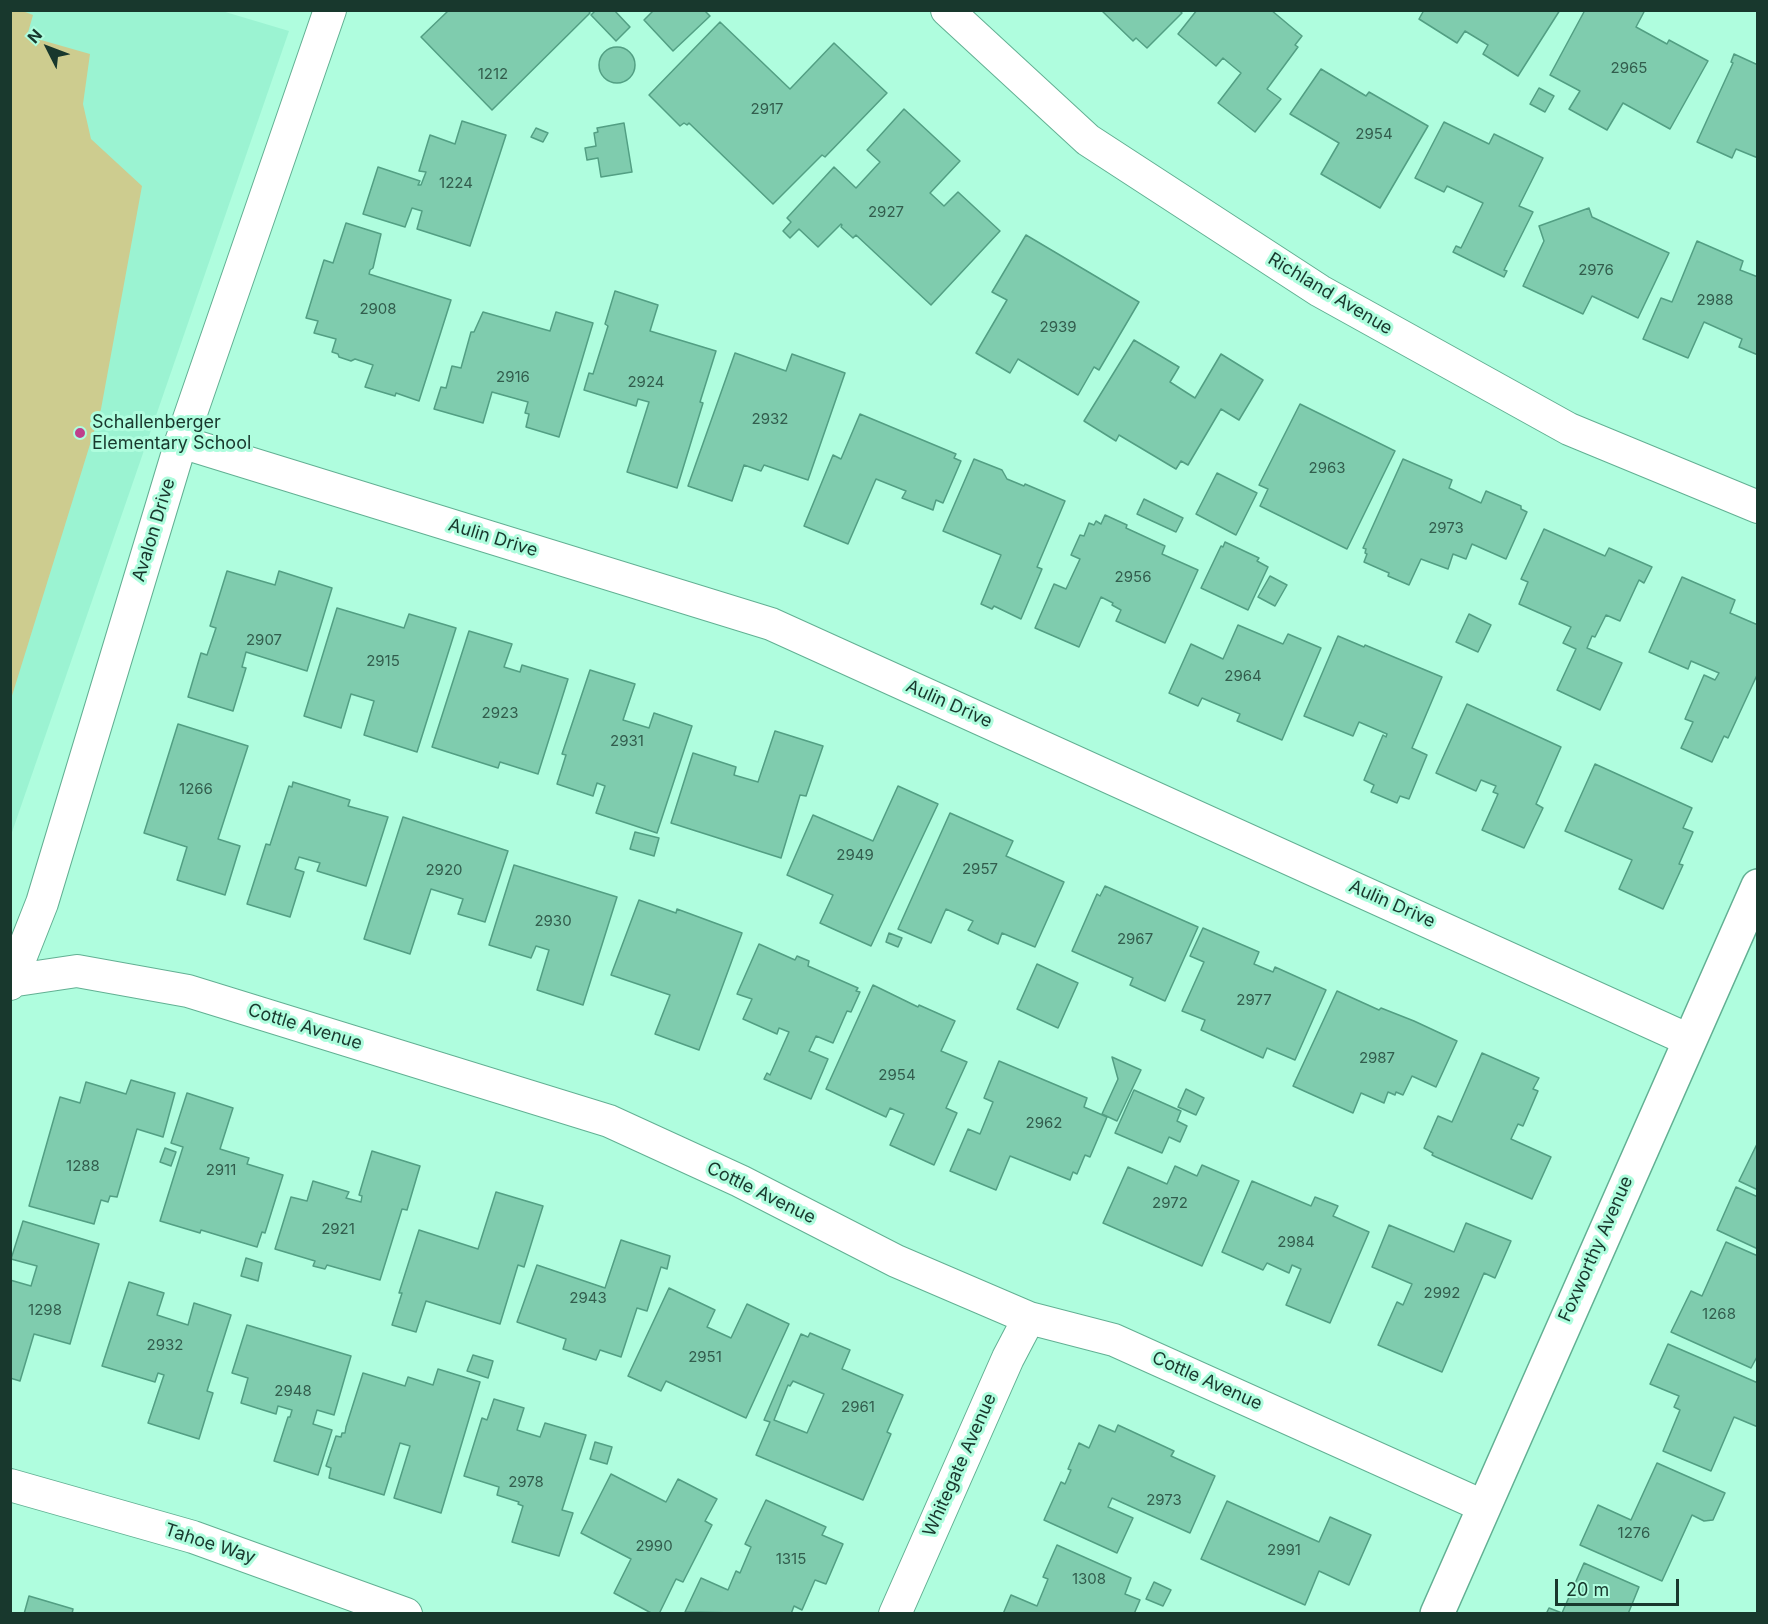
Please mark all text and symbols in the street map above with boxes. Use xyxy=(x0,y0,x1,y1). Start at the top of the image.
north arrow xyxy=(18,18,78,78)
text: N xyxy=(23,25,46,47)
house number: 2965 xyxy=(1611,59,1647,77)
house number: 1212 xyxy=(478,65,508,83)
house number: 2917 xyxy=(750,100,784,118)
house number: 2954 xyxy=(1355,125,1393,143)
house number: 1224 xyxy=(439,174,473,192)
house number: 2927 xyxy=(868,203,904,221)
street label: Richland Avenue xyxy=(1264,248,1396,340)
house number: 2976 xyxy=(1578,261,1614,279)
house number: 2988 xyxy=(1696,291,1734,309)
house number: 2908 xyxy=(359,300,397,318)
house number: 2939 xyxy=(1039,318,1077,336)
house number: 2916 xyxy=(496,368,530,386)
house number: 2924 xyxy=(627,373,665,391)
house number: 2932 xyxy=(752,410,788,428)
place label: Schallenberger Elementary School xyxy=(92,412,251,454)
marker: Schallenberger Elementary School xyxy=(73,426,87,440)
house number: 2963 xyxy=(1308,459,1346,477)
street label: Avalon Drive xyxy=(128,476,180,584)
street label: Aulin Drive xyxy=(446,514,540,562)
house number: 2973 xyxy=(1428,519,1464,537)
house number: 2956 xyxy=(1115,568,1151,586)
house number: 2907 xyxy=(246,631,282,649)
house number: 2915 xyxy=(366,652,400,670)
house number: 2964 xyxy=(1224,667,1262,685)
street label: Aulin Drive xyxy=(903,675,995,733)
house number: 2923 xyxy=(482,704,518,722)
house number: 2931 xyxy=(610,732,644,750)
house number: 1266 xyxy=(179,780,213,798)
house number: 2949 xyxy=(836,846,874,864)
house number: 2957 xyxy=(962,860,998,878)
house number: 2920 xyxy=(425,861,463,879)
street label: Aulin Drive xyxy=(1346,875,1438,933)
house number: 2930 xyxy=(534,912,572,930)
house number: 2967 xyxy=(1117,930,1153,948)
house number: 2977 xyxy=(1236,991,1272,1009)
street label: Cottle Avenue xyxy=(245,999,365,1055)
house number: 2987 xyxy=(1359,1049,1395,1067)
house number: 2954 xyxy=(878,1066,916,1084)
house number: 2962 xyxy=(1026,1114,1062,1132)
house number: 1288 xyxy=(66,1157,100,1175)
street label: Cottle Avenue xyxy=(703,1157,819,1229)
house number: 2911 xyxy=(206,1161,236,1179)
street label: Foxworthy Avenue xyxy=(1554,1173,1638,1325)
house number: 2972 xyxy=(1152,1194,1188,1212)
house number: 2921 xyxy=(321,1220,355,1238)
house number: 2984 xyxy=(1277,1233,1315,1251)
house number: 2992 xyxy=(1424,1284,1460,1302)
house number: 2943 xyxy=(569,1289,607,1307)
house number: 1298 xyxy=(28,1301,62,1319)
house number: 1268 xyxy=(1702,1305,1736,1323)
house number: 2932 xyxy=(147,1336,183,1354)
street label: Cottle Avenue xyxy=(1149,1347,1265,1415)
house number: 2951 xyxy=(688,1348,722,1366)
house number: 2948 xyxy=(274,1382,312,1400)
street label: Whitegate Avenue xyxy=(919,1390,1001,1540)
house number: 2961 xyxy=(841,1398,875,1416)
house number: 2978 xyxy=(508,1473,544,1491)
house number: 2973 xyxy=(1146,1491,1182,1509)
street label: Tahoe Way xyxy=(162,1519,258,1569)
house number: 1276 xyxy=(1618,1524,1650,1542)
house number: 2990 xyxy=(635,1537,673,1555)
house number: 2991 xyxy=(1267,1541,1301,1559)
house number: 1315 xyxy=(776,1550,806,1568)
scale bar xyxy=(1558,1567,1682,1605)
house number: 1308 xyxy=(1072,1570,1106,1588)
text: 20 m xyxy=(1566,1579,1609,1600)

